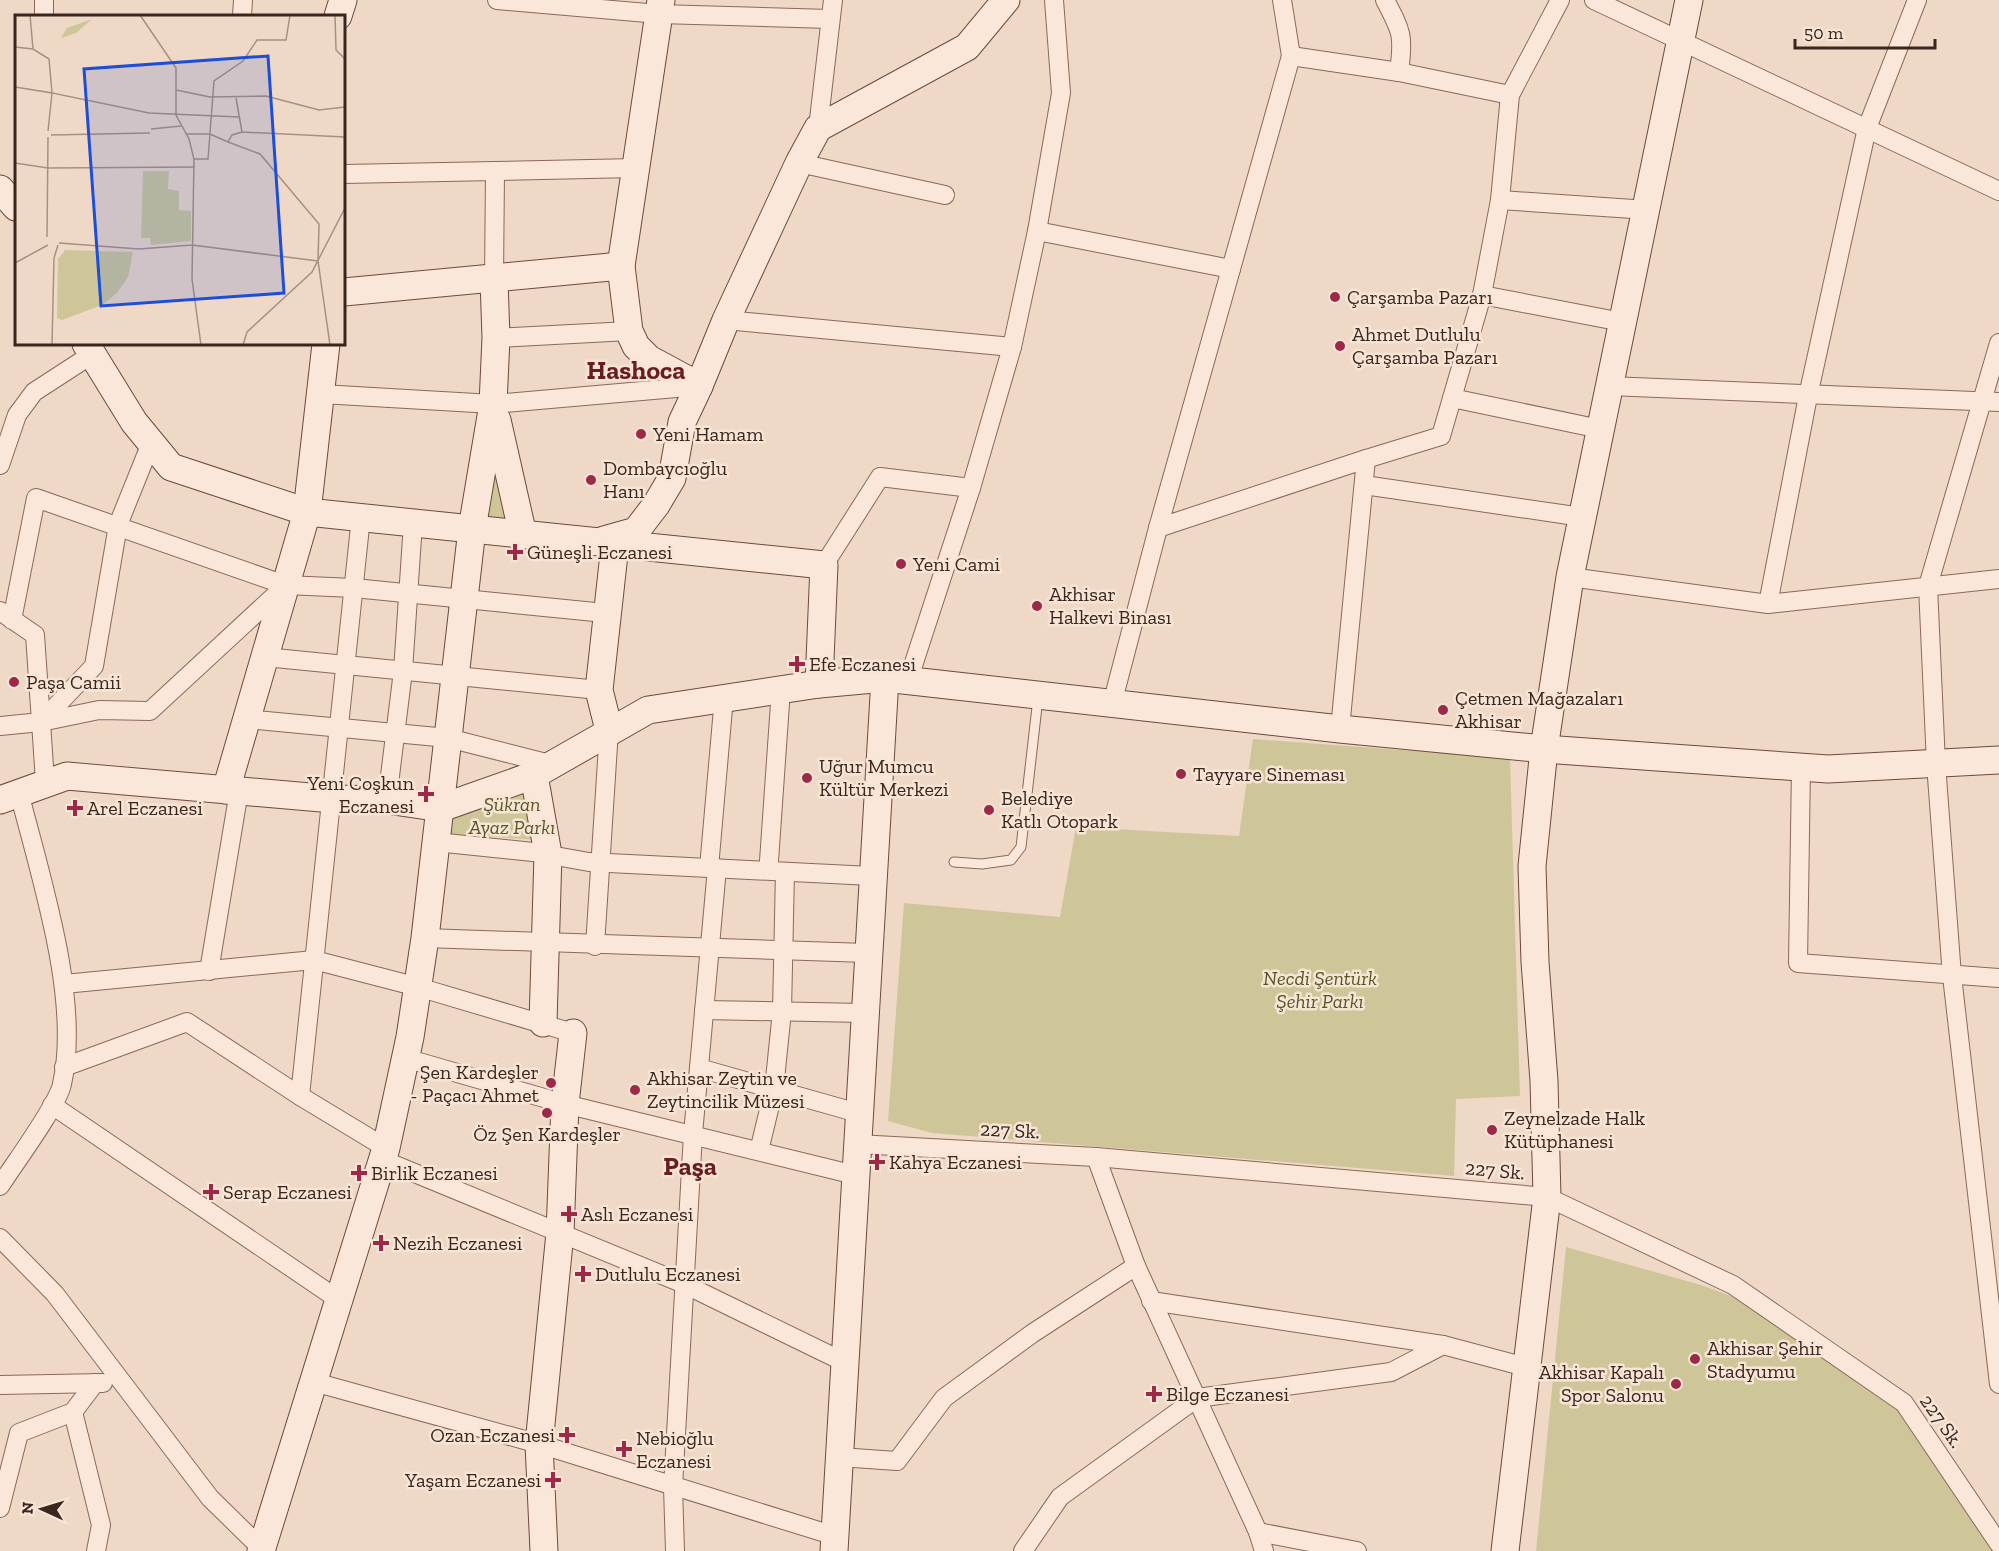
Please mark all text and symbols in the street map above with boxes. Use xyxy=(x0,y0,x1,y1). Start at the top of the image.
scale bar xyxy=(1795,12,1934,50)
inset map xyxy=(15,15,345,345)
text: 50 m xyxy=(1804,22,1844,44)
place label: Çarşamba Pazarı xyxy=(1347,285,1493,309)
marker: Çarşamba Pazarı xyxy=(1328,290,1342,304)
place label: Ahmet Dutlulu Çarşamba Pazarı xyxy=(1352,322,1498,369)
marker: Ahmet Dutlulu Çarşamba Pazarı xyxy=(1333,339,1347,353)
district label: Hashoca xyxy=(587,354,685,386)
place label: Yeni Hamam xyxy=(652,422,764,446)
marker: Yeni Hamam xyxy=(634,427,648,441)
place label: Dombaycıoğlu Hanı xyxy=(603,456,727,503)
marker: Dombaycıoğlu Hanı xyxy=(584,473,598,487)
place label: Güneşli Eczanesi xyxy=(527,540,673,564)
marker: Güneşli Eczanesi xyxy=(508,545,522,559)
place label: Yeni Cami xyxy=(912,552,1001,576)
marker: Yeni Cami xyxy=(894,557,908,571)
place label: Akhisar Halkevi Binası xyxy=(1049,582,1172,629)
marker: Akhisar Halkevi Binası xyxy=(1030,599,1044,613)
place label: Efe Eczanesi xyxy=(809,652,916,676)
marker: Efe Eczanesi xyxy=(790,657,804,671)
place label: Paşa Camii xyxy=(26,670,121,694)
marker: Paşa Camii xyxy=(7,675,21,689)
place label: Çetmen Mağazaları Akhisar xyxy=(1455,686,1623,733)
marker: Çetmen Mağazaları Akhisar xyxy=(1436,703,1450,717)
place label: Uğur Mumcu Kültür Merkezi xyxy=(819,754,949,801)
place label: Tayyare Sineması xyxy=(1193,762,1345,786)
marker: Tayyare Sineması xyxy=(1174,767,1188,781)
place label: Yeni Coşkun Eczanesi xyxy=(306,771,415,818)
marker: Uğur Mumcu Kültür Merkezi xyxy=(800,771,814,785)
place label: Belediye Katlı Otopark xyxy=(1001,786,1119,833)
marker: Yeni Coşkun Eczanesi xyxy=(419,787,433,801)
park label: Şükran Ayaz Parkı xyxy=(468,792,555,839)
place label: Arel Eczanesi xyxy=(87,796,203,820)
marker: Arel Eczanesi xyxy=(68,801,82,815)
marker: Belediye Katlı Otopark xyxy=(982,803,996,817)
park label: Necdi Şentürk Şehir Parkı xyxy=(1263,966,1377,1013)
place label: Şen Kardeşler - Paçacı Ahmet xyxy=(411,1060,540,1107)
place label: Akhisar Zeytin ve Zeytincilik Müzesi xyxy=(647,1066,805,1113)
marker: Şen Kardeşler - Paçacı Ahmet xyxy=(544,1076,558,1090)
marker: Akhisar Zeytin ve Zeytincilik Müzesi xyxy=(628,1083,642,1097)
marker: Öz Şen Kardeşler xyxy=(540,1106,554,1120)
place label: Zeynelzade Halk Kütüphanesi xyxy=(1504,1106,1646,1153)
street label: 227 Sk. xyxy=(979,1116,1041,1144)
place label: Öz Şen Kardeşler xyxy=(473,1122,621,1146)
marker: Zeynelzade Halk Kütüphanesi xyxy=(1485,1123,1499,1137)
district label: Paşa xyxy=(663,1150,717,1182)
place label: Kahya Eczanesi xyxy=(889,1150,1022,1174)
marker: Kahya Eczanesi xyxy=(870,1155,884,1169)
street label: 227 Sk. xyxy=(1464,1155,1526,1185)
place label: Birlik Eczanesi xyxy=(371,1161,498,1185)
marker: Birlik Eczanesi xyxy=(352,1166,366,1180)
place label: Serap Eczanesi xyxy=(223,1180,352,1204)
marker: Serap Eczanesi xyxy=(204,1185,218,1199)
place label: Aslı Eczanesi xyxy=(581,1202,694,1226)
marker: Aslı Eczanesi xyxy=(562,1207,576,1221)
place label: Nezih Eczanesi xyxy=(393,1231,523,1255)
marker: Nezih Eczanesi xyxy=(374,1236,388,1250)
place label: Dutlulu Eczanesi xyxy=(595,1262,741,1286)
marker: Dutlulu Eczanesi xyxy=(576,1267,590,1281)
place label: Akhisar Şehir Stadyumu xyxy=(1707,1336,1823,1383)
marker: Akhisar Şehir Stadyumu xyxy=(1688,1352,1702,1366)
place label: Akhisar Kapalı Spor Salonu xyxy=(1539,1360,1664,1407)
marker: Akhisar Kapalı Spor Salonu xyxy=(1669,1377,1683,1391)
place label: Bilge Eczanesi xyxy=(1166,1382,1289,1406)
marker: Bilge Eczanesi xyxy=(1147,1387,1161,1401)
street label: 227 Sk. xyxy=(1915,1390,1969,1452)
place label: Ozan Eczanesi xyxy=(430,1423,555,1447)
place label: Nebioğlu Eczanesi xyxy=(636,1426,714,1473)
marker: Ozan Eczanesi xyxy=(560,1428,574,1442)
marker: Nebioğlu Eczanesi xyxy=(617,1442,631,1456)
place label: Yaşam Eczanesi xyxy=(404,1468,541,1492)
marker: Yaşam Eczanesi xyxy=(546,1473,560,1487)
north arrow xyxy=(12,1479,72,1539)
text: N xyxy=(18,1501,37,1515)

